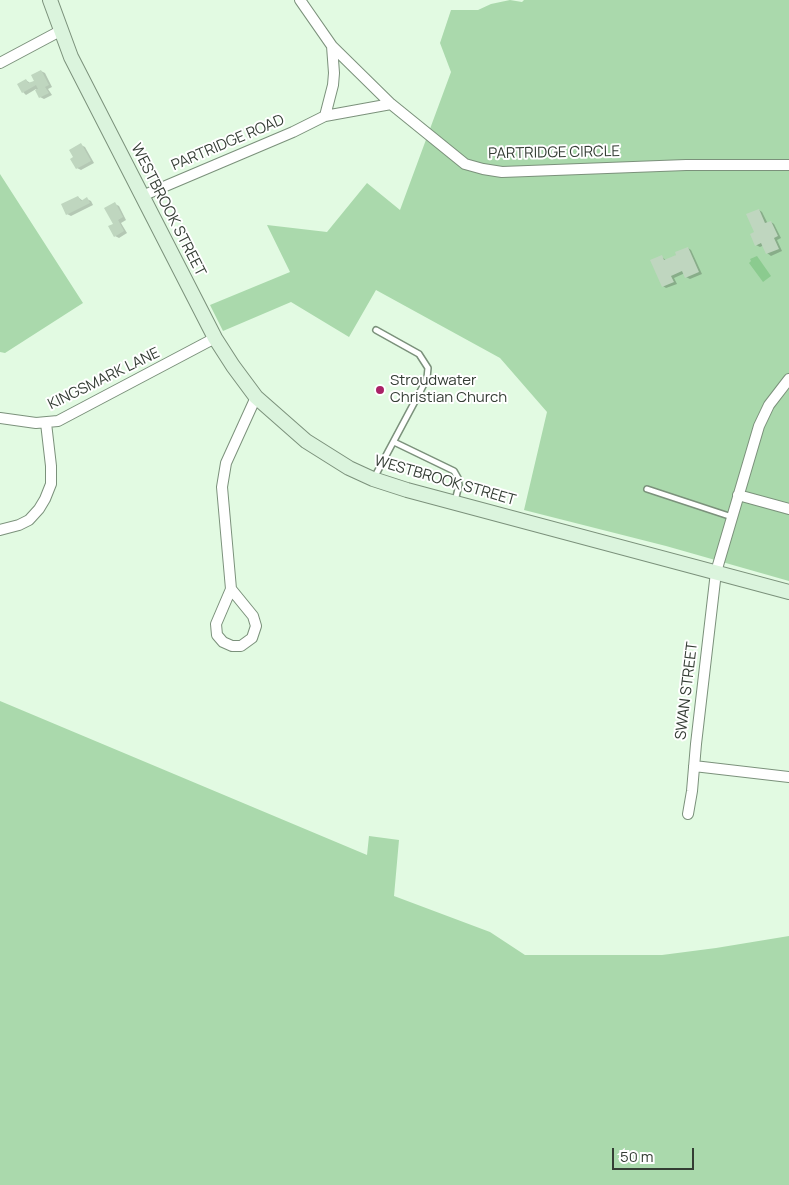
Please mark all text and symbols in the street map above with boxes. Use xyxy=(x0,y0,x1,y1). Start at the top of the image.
street label: PARTRIDGE ROAD xyxy=(169,111,287,175)
street label: WESTBROOK STREET xyxy=(127,141,209,279)
street label: PARTRIDGE CIRCLE xyxy=(488,143,620,163)
street label: KINGSMARK LANE xyxy=(45,344,163,414)
place label: Stroudwater Christian Church xyxy=(390,372,507,407)
marker: Stroudwater Christian Church xyxy=(374,384,386,396)
street label: WESTBROOK STREET xyxy=(372,452,518,510)
street label: SWAN STREET xyxy=(672,641,702,741)
scale bar xyxy=(614,1138,696,1170)
text: 50 m xyxy=(620,1146,654,1167)

